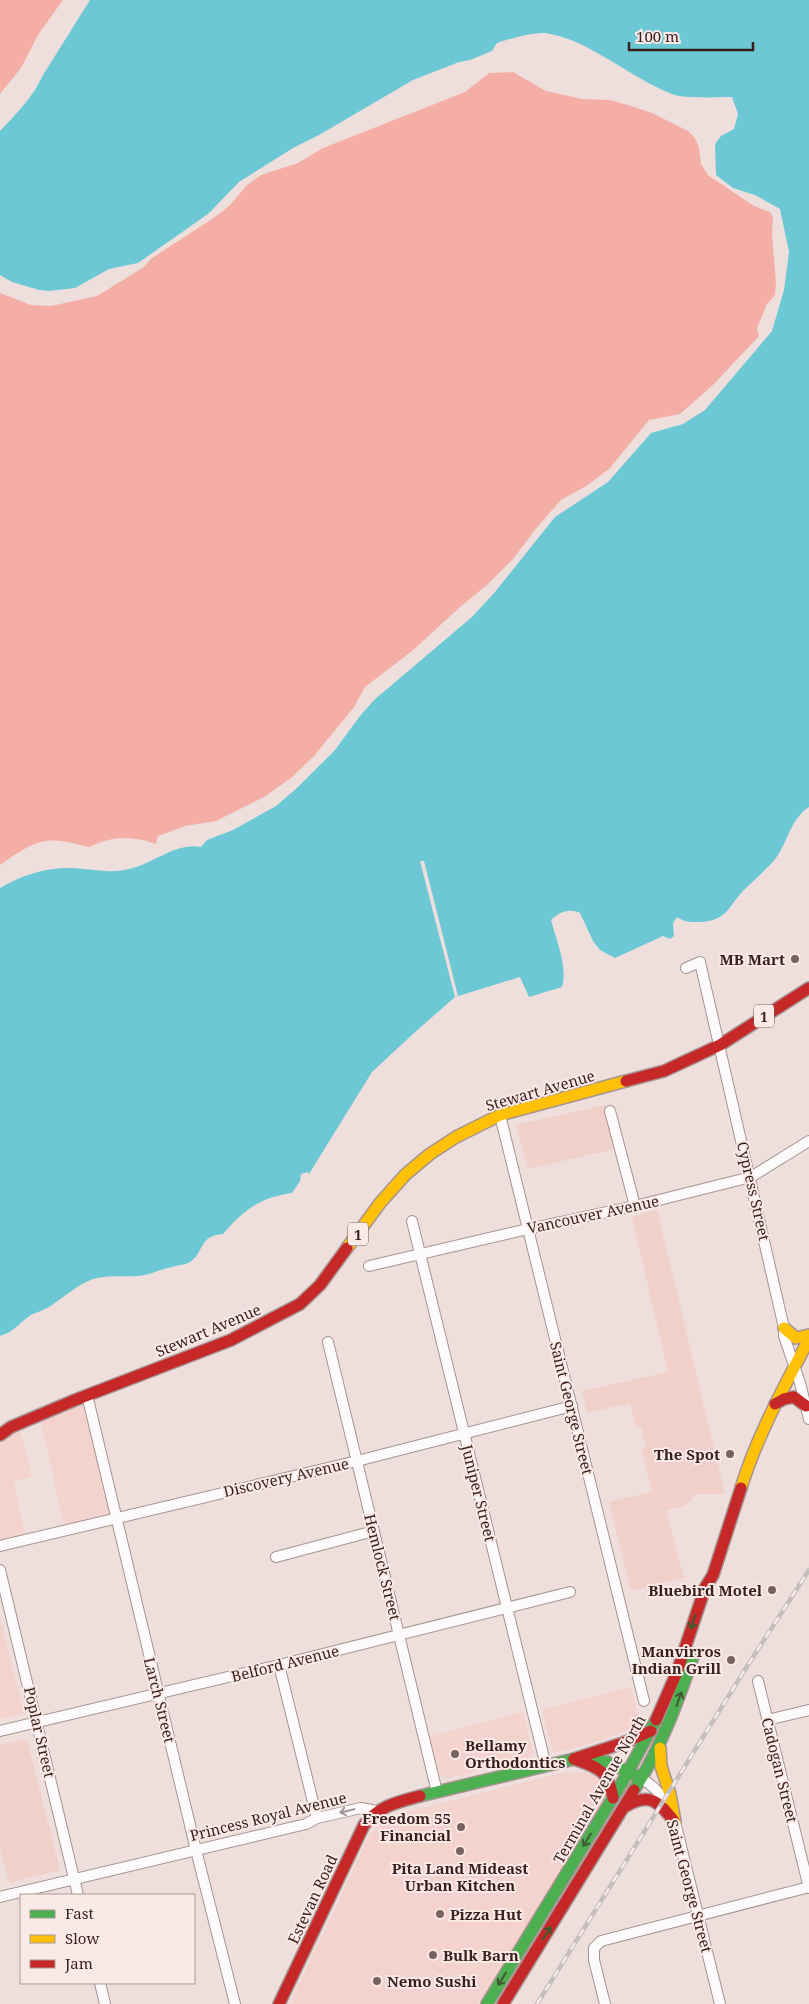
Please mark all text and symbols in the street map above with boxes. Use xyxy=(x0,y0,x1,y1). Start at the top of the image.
scale bar xyxy=(629,20,753,52)
text: 100 m xyxy=(636,26,679,46)
place label: MB Mart xyxy=(720,949,785,969)
marker: MB Mart xyxy=(789,953,801,965)
road number: 1 xyxy=(754,1004,774,1028)
street label: Stewart Avenue xyxy=(483,1065,597,1115)
street label: Cypress Street xyxy=(733,1139,775,1243)
street label: Vancouver Avenue xyxy=(525,1190,661,1238)
road number: 1 xyxy=(348,1222,368,1246)
street label: Stewart Avenue xyxy=(152,1299,264,1361)
street label: Saint George Street xyxy=(546,1339,598,1477)
street label: Juniper Street xyxy=(457,1441,501,1544)
place label: The Spot xyxy=(654,1444,720,1464)
marker: The Spot xyxy=(724,1448,736,1460)
street label: Discovery Avenue xyxy=(221,1453,351,1501)
street label: Hemlock Street xyxy=(360,1512,406,1622)
place label: Bluebird Motel xyxy=(648,1580,763,1600)
marker: Bluebird Motel xyxy=(766,1584,778,1596)
one-way arrow xyxy=(688,1614,698,1630)
street label: Belford Avenue xyxy=(229,1640,341,1686)
place label: Manvirros Indian Grill xyxy=(632,1641,722,1678)
marker: Manvirros Indian Grill xyxy=(725,1654,737,1666)
street label: Larch Street xyxy=(140,1655,180,1745)
street label: Poplar Street xyxy=(20,1685,60,1779)
one-way arrow xyxy=(675,1691,684,1707)
street label: Terminal Avenue North xyxy=(548,1711,650,1867)
street label: Cadogan Street xyxy=(757,1715,803,1825)
place label: Bellamy Orthodontics xyxy=(465,1735,565,1772)
marker: Bellamy Orthodontics xyxy=(449,1748,461,1760)
street label: Princess Royal Avenue xyxy=(188,1787,348,1845)
one-way arrow xyxy=(339,1807,355,1816)
place label: Freedom 55 Financial xyxy=(362,1808,452,1845)
street label: Saint George Street xyxy=(663,1817,717,1955)
marker: Freedom 55 Financial xyxy=(455,1821,467,1833)
one-way arrow xyxy=(582,1833,592,1847)
marker: Pita Land Mideast Urban Kitchen xyxy=(454,1845,466,1857)
street label: Estevan Road xyxy=(283,1851,341,1947)
place label: Pita Land Mideast Urban Kitchen xyxy=(392,1858,528,1895)
legend xyxy=(20,1894,195,1984)
text: Fast xyxy=(65,1903,94,1923)
place label: Pizza Hut xyxy=(450,1904,522,1924)
marker: Pizza Hut xyxy=(434,1908,446,1920)
one-way arrow xyxy=(543,1926,553,1940)
text: Slow xyxy=(65,1928,99,1948)
place label: Bulk Barn xyxy=(443,1945,519,1965)
marker: Bulk Barn xyxy=(427,1949,439,1961)
text: Jam xyxy=(64,1953,93,1973)
place label: Nemo Sushi xyxy=(387,1971,477,1991)
one-way arrow xyxy=(497,1971,507,1985)
marker: Nemo Sushi xyxy=(371,1975,383,1987)

